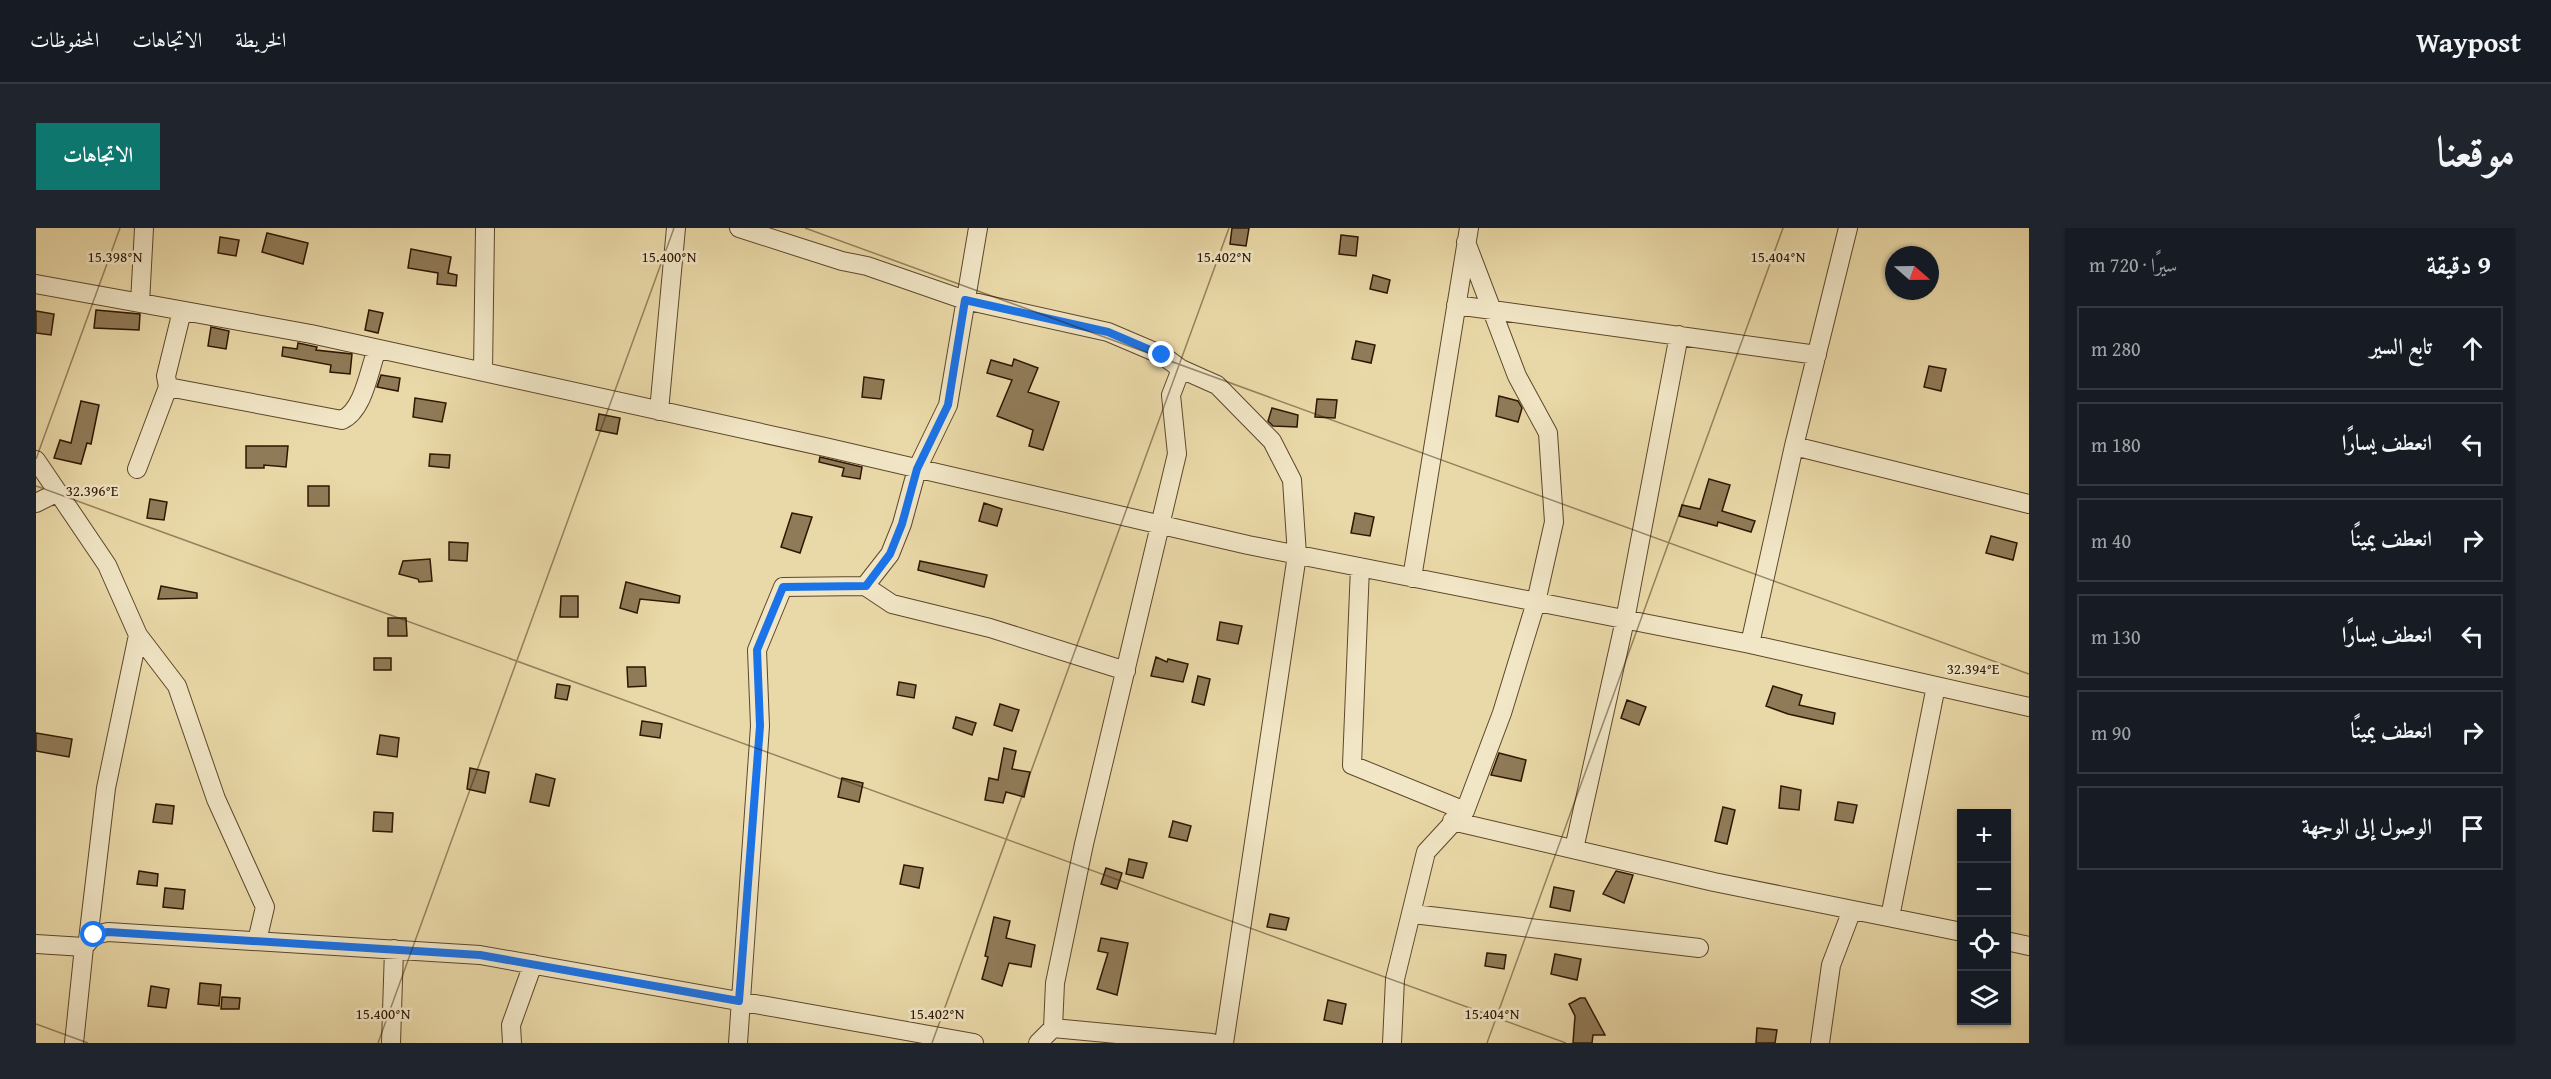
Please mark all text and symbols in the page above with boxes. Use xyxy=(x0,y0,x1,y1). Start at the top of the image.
text: Waypost xyxy=(2416,21,2521,62)
text: المحفوظات xyxy=(30,24,99,55)
text: الاتجاهات xyxy=(132,24,202,55)
text: الخريطة xyxy=(235,24,286,55)
text: موقعنا xyxy=(2437,120,2515,181)
button: الاتجاهات xyxy=(36,123,160,190)
text: 9 دقيقة xyxy=(2426,245,2491,284)
text: 15.398°N xyxy=(88,246,143,267)
text: 15.400°N xyxy=(642,246,697,267)
text: 15.402°N xyxy=(1197,246,1252,267)
text: 15.404°N xyxy=(1751,246,1806,267)
north arrow xyxy=(1885,246,1939,300)
text: سيرًا · 720 m xyxy=(2089,250,2177,279)
text: تابع السير xyxy=(2370,330,2432,362)
icon: ahead xyxy=(2456,332,2489,365)
text: 280 m xyxy=(2091,334,2141,363)
route end xyxy=(1148,341,1174,367)
text: انعطف يسارًا xyxy=(2342,426,2432,458)
icon: left xyxy=(2456,428,2489,461)
text: 180 m xyxy=(2091,430,2141,459)
text: 32.396°E xyxy=(66,480,119,501)
text: انعطف يمينًا xyxy=(2351,522,2432,554)
icon: right xyxy=(2456,524,2489,557)
text: 40 m xyxy=(2091,526,2131,555)
text: انعطف يسارًا xyxy=(2342,618,2432,650)
icon: left xyxy=(2456,620,2489,653)
text: 130 m xyxy=(2091,622,2141,651)
text: 32.394°E xyxy=(1947,658,2000,679)
text: انعطف يمينًا xyxy=(2351,714,2432,746)
icon: right xyxy=(2456,716,2489,749)
text: 90 m xyxy=(2091,718,2131,747)
map controls xyxy=(1957,809,2011,1025)
button: + xyxy=(1957,809,2011,863)
text: الوصول إلى الوجهة xyxy=(2302,810,2432,842)
icon: arrive xyxy=(2456,812,2489,845)
button: − xyxy=(1957,863,2011,917)
button: locate xyxy=(1957,917,2011,971)
route start xyxy=(80,921,106,947)
button: layers xyxy=(1957,971,2011,1025)
text: 15.400°N xyxy=(356,1003,411,1024)
text: 15.402°N xyxy=(910,1003,965,1024)
text: 15.404°N xyxy=(1465,1003,1520,1024)

